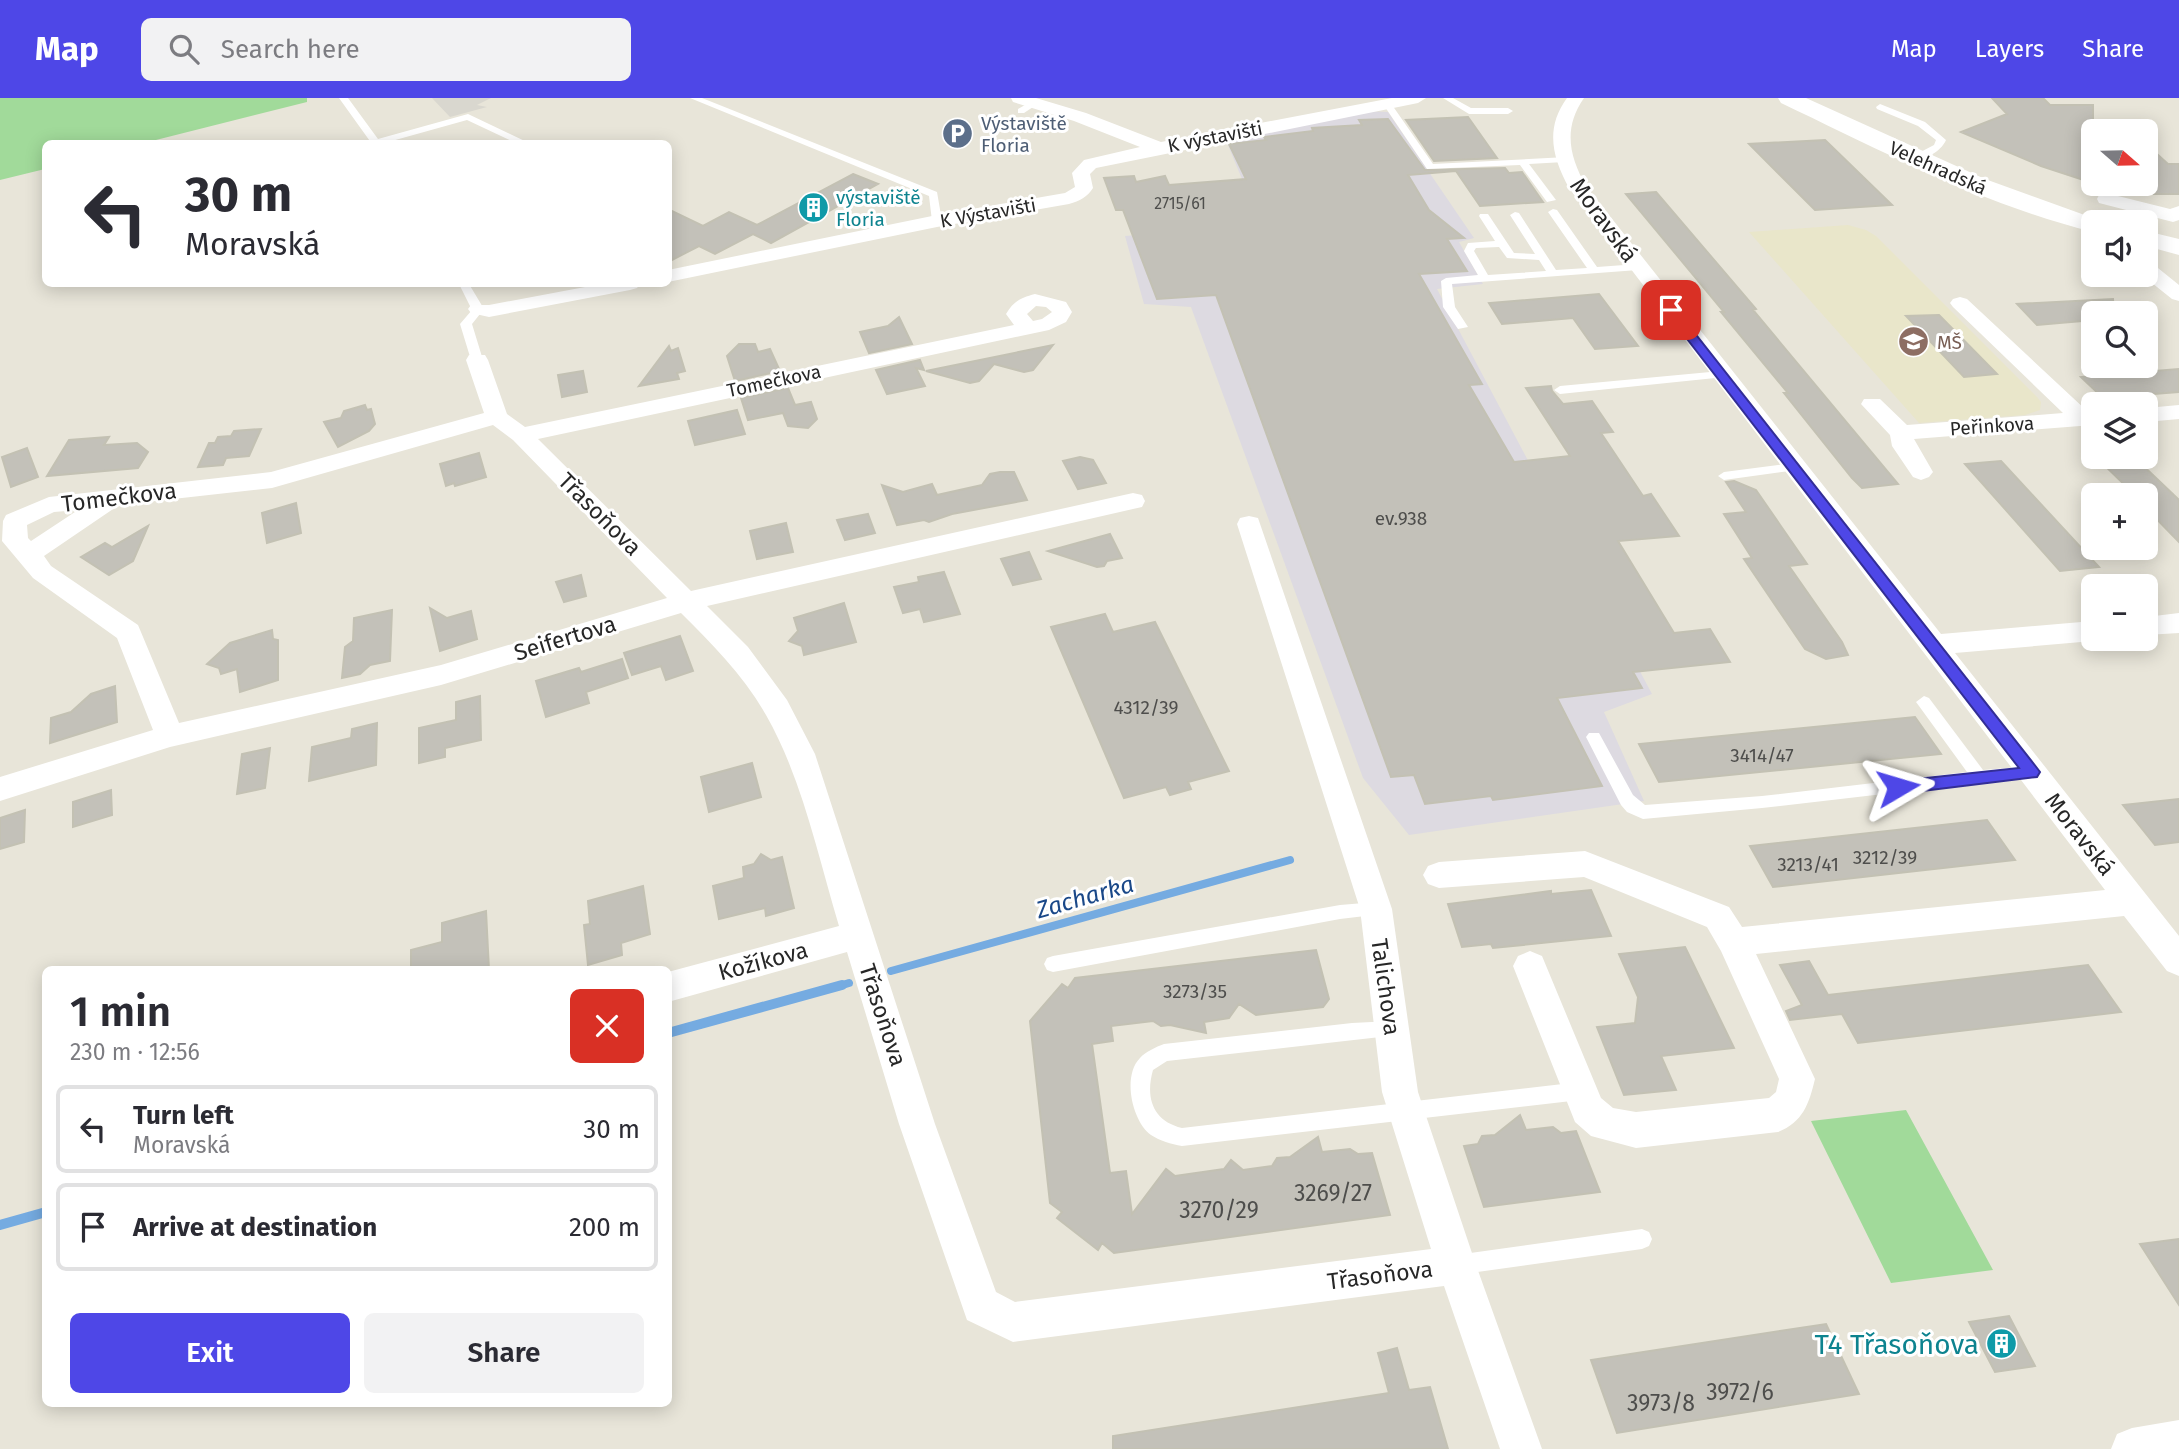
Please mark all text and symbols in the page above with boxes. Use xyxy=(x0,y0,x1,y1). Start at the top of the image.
search box xyxy=(141,18,631,81)
text: Map xyxy=(35,29,99,69)
icon: search xyxy=(165,30,203,68)
text: Search here xyxy=(221,34,360,65)
text: Map xyxy=(1891,35,1937,63)
text: Layers xyxy=(1975,35,2044,63)
text: Share xyxy=(2082,35,2144,63)
place label: Výstaviště Floria xyxy=(981,112,1067,157)
parking icon: Výstaviště Floria xyxy=(941,117,975,151)
street label: K výstavišti xyxy=(1166,117,1264,157)
north arrow xyxy=(2081,119,2158,196)
map controls xyxy=(2081,119,2158,651)
street label: Velehradská xyxy=(1886,136,1990,200)
text: 30 m xyxy=(185,165,292,224)
icon: left xyxy=(70,168,161,259)
street label: Moravská xyxy=(1564,172,1644,268)
place label: výstaviště Floria xyxy=(836,186,921,231)
building icon: výstaviště Floria xyxy=(796,191,830,225)
street label: K Výstavišti xyxy=(938,193,1038,233)
house number: 2715/61 xyxy=(1154,194,1206,213)
button: sound xyxy=(2081,210,2158,287)
text: Moravská xyxy=(185,225,321,263)
pin xyxy=(1641,280,1701,340)
icon: arrive xyxy=(1652,291,1690,329)
button: search xyxy=(2081,301,2158,378)
school or university icon: MŠ xyxy=(1897,325,1931,359)
place label: MŠ xyxy=(1937,331,1962,354)
street label: Tomečkova xyxy=(725,360,823,402)
button: layers xyxy=(2081,392,2158,469)
street label: Peřinkova xyxy=(1949,412,2035,440)
street label: Třasoňova xyxy=(553,467,647,561)
street label: Tomečkova xyxy=(60,476,178,518)
button: + xyxy=(2081,483,2158,560)
house number: ev.938 xyxy=(1375,507,1427,530)
button: − xyxy=(2081,574,2158,651)
street label: Seifertova xyxy=(511,609,619,667)
house number: 4312/39 xyxy=(1114,696,1179,719)
house number: 3414/47 xyxy=(1730,744,1794,767)
position arrow xyxy=(1861,750,1935,824)
street label: Moravská xyxy=(2039,787,2121,881)
house number: 3212/39 xyxy=(1853,846,1917,869)
house number: 3213/41 xyxy=(1777,853,1839,876)
water label: Zacharka xyxy=(1032,870,1137,925)
street label: Kožíkova xyxy=(715,936,811,986)
street label: Talichova xyxy=(1365,937,1407,1037)
street label: Třasoňova xyxy=(853,960,913,1070)
house number: 3273/35 xyxy=(1163,980,1227,1003)
text: 1 min xyxy=(70,987,171,1037)
button: close xyxy=(570,989,644,1063)
text: 230 m · 12:56 xyxy=(70,1038,200,1066)
text: Turn left xyxy=(133,1100,234,1131)
icon: left xyxy=(74,1110,112,1148)
text: 30 m xyxy=(583,1114,640,1145)
text: Moravská xyxy=(133,1131,230,1159)
house number: 3269/27 xyxy=(1294,1179,1372,1207)
house number: 3270/29 xyxy=(1179,1196,1259,1224)
icon: arrive xyxy=(74,1208,112,1246)
text: Arrive at destination xyxy=(133,1212,377,1243)
text: 200 m xyxy=(569,1212,640,1243)
street label: Třasoňova xyxy=(1326,1255,1434,1295)
button: Exit xyxy=(70,1313,350,1393)
button: Share xyxy=(364,1313,644,1393)
building icon: T4 Třasoňova xyxy=(1985,1327,2019,1361)
place label: T4 Třasoňova xyxy=(1815,1328,1979,1361)
house number: 3972/6 xyxy=(1706,1378,1774,1406)
house number: 3973/8 xyxy=(1627,1389,1695,1417)

